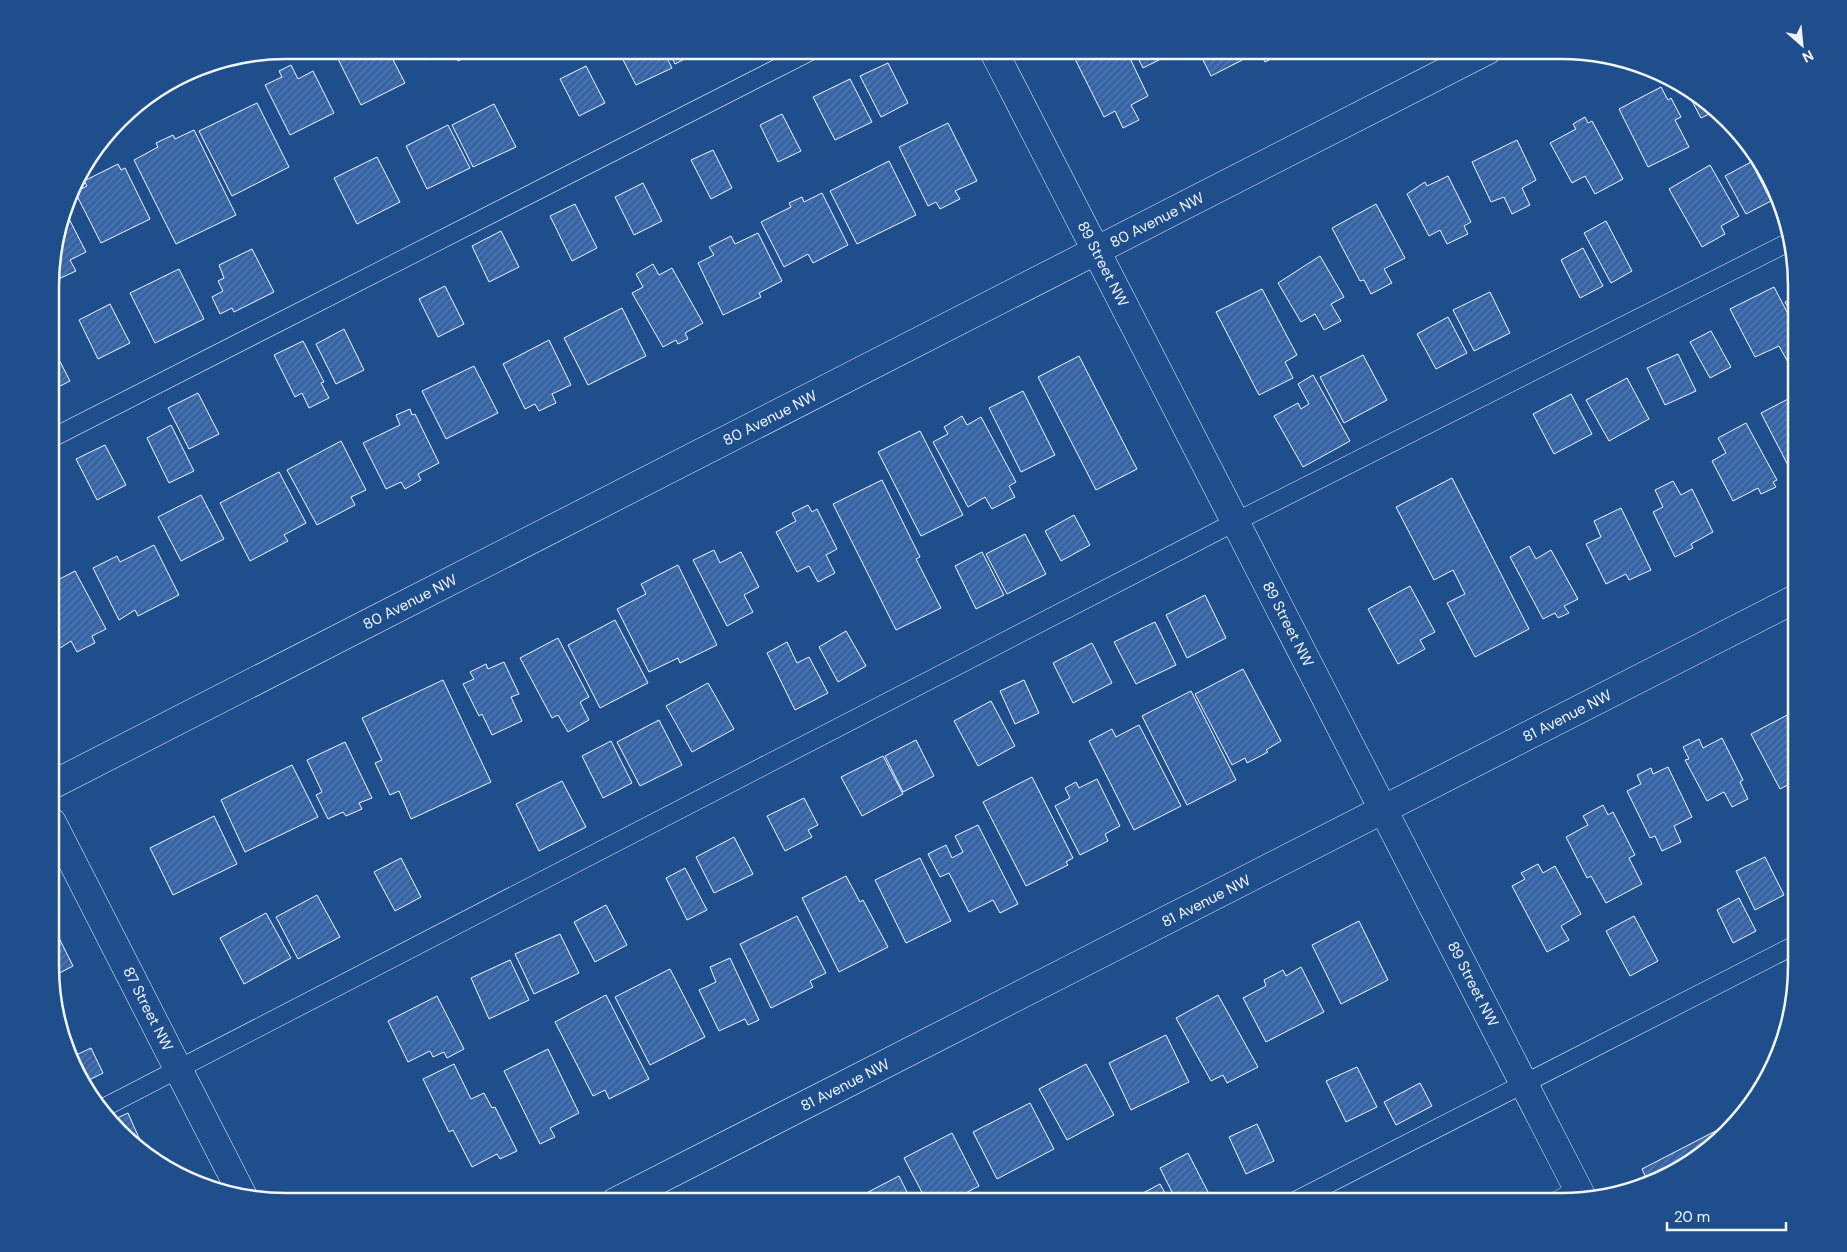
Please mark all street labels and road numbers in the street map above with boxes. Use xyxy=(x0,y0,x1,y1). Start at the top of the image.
street label: 80 Avenue NW xyxy=(1106,187,1208,252)
street label: 89 Street NW xyxy=(1073,218,1133,311)
street label: 80 Avenue NW xyxy=(719,385,821,450)
street label: 80 Avenue NW xyxy=(359,569,461,634)
street label: 89 Street NW xyxy=(1258,578,1318,671)
street label: 81 Avenue NW xyxy=(1519,685,1615,747)
street label: 81 Avenue NW xyxy=(1158,870,1254,932)
street label: 89 Street NW xyxy=(1443,938,1503,1031)
street label: 87 Street NW xyxy=(118,963,178,1055)
street label: 81 Avenue NW xyxy=(797,1054,893,1116)

